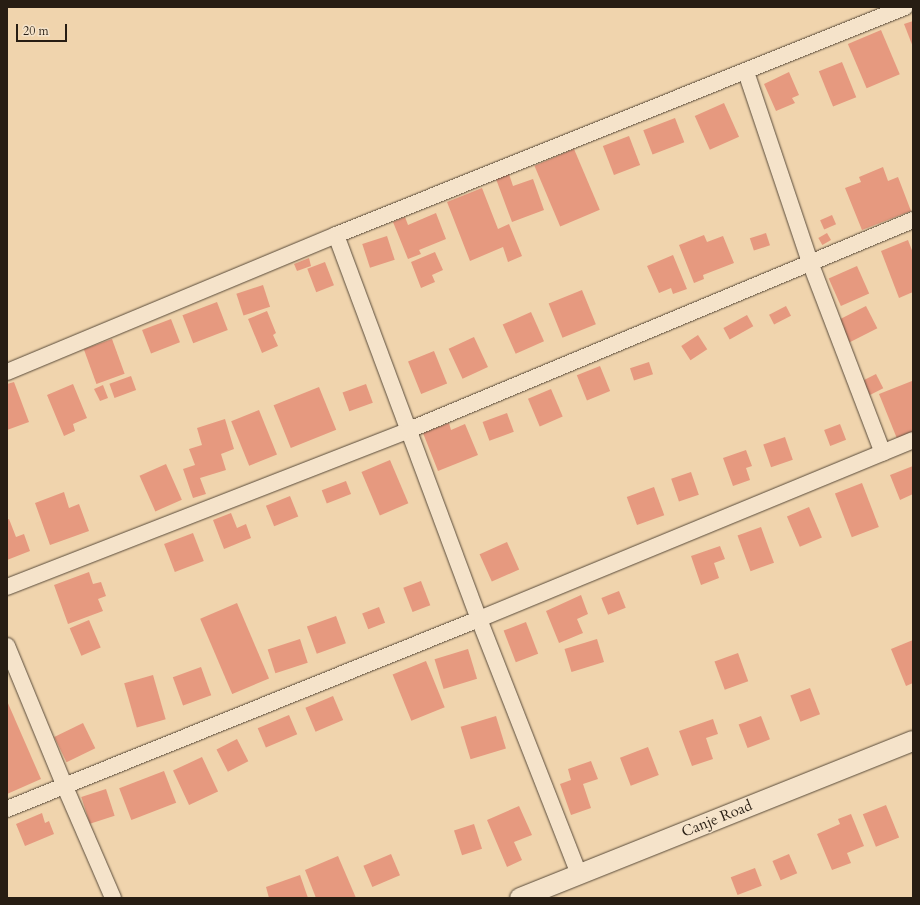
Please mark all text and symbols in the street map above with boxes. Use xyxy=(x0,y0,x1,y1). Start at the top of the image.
scale bar xyxy=(18,16,69,42)
text: 20 m xyxy=(23,23,49,39)
street label: Canje Road xyxy=(679,797,755,841)

